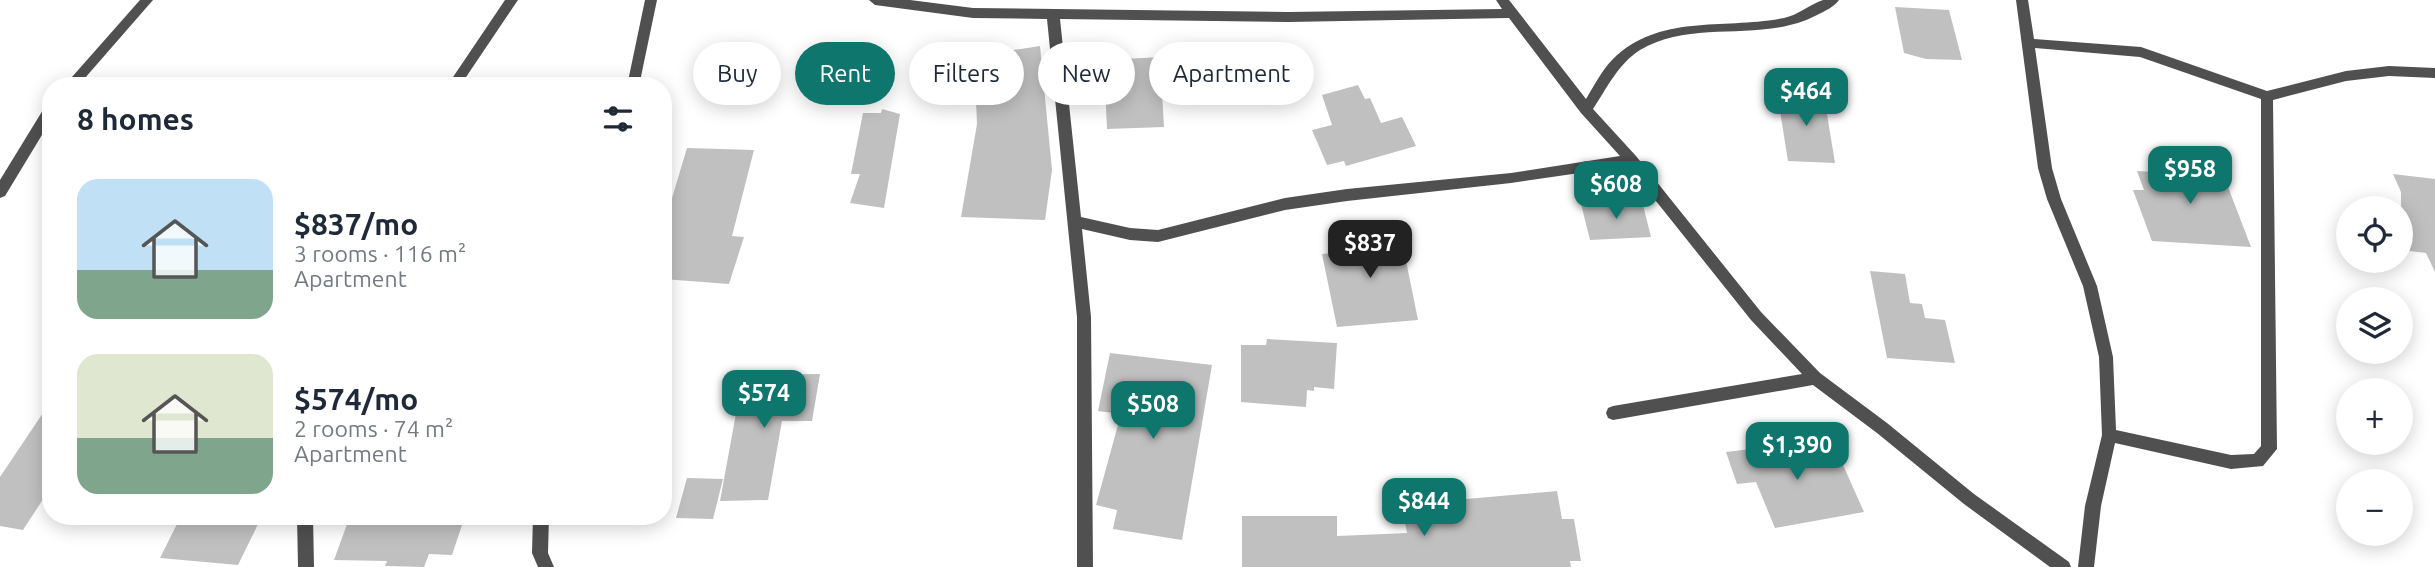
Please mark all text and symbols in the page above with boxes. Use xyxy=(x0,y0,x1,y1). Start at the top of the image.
chip: Buy xyxy=(693,42,781,105)
chip: Rent xyxy=(795,42,895,105)
chip: Filters xyxy=(909,42,1024,105)
chip: New xyxy=(1038,42,1135,105)
chip: Apartment xyxy=(1149,42,1314,105)
pin: $464 xyxy=(1765,68,1847,128)
text: $464 xyxy=(1780,78,1832,103)
icon: filters xyxy=(599,100,637,138)
text: 8 homes xyxy=(77,102,194,136)
pin: $958 xyxy=(2149,146,2231,206)
text: $958 xyxy=(2164,156,2216,181)
pin: $608 xyxy=(1575,162,1657,221)
text: $608 xyxy=(1590,171,1642,196)
map controls xyxy=(2336,196,2413,546)
button: locate xyxy=(2336,196,2413,273)
icon: home xyxy=(133,207,217,291)
text: $837/mo xyxy=(294,207,418,241)
pin: $837 xyxy=(1329,220,1411,280)
text: $837 xyxy=(1344,230,1396,255)
text: 3 rooms · 116 m² xyxy=(294,241,466,266)
text: Apartment xyxy=(294,266,407,291)
button: layers xyxy=(2336,287,2413,364)
pin: $574 xyxy=(723,370,805,430)
button: + xyxy=(2336,378,2413,455)
text: $574 xyxy=(738,380,790,405)
icon: home xyxy=(133,382,217,466)
text: $574/mo xyxy=(294,382,418,416)
pin: $508 xyxy=(1112,382,1194,441)
text: $508 xyxy=(1127,391,1179,416)
text: 2 rooms · 74 m² xyxy=(294,416,453,441)
pin: $1,390 xyxy=(1740,422,1854,482)
text: $1,390 xyxy=(1762,432,1832,457)
text: Apartment xyxy=(294,441,407,466)
button: − xyxy=(2336,469,2413,546)
pin: $844 xyxy=(1383,478,1465,538)
text: $844 xyxy=(1398,488,1450,513)

